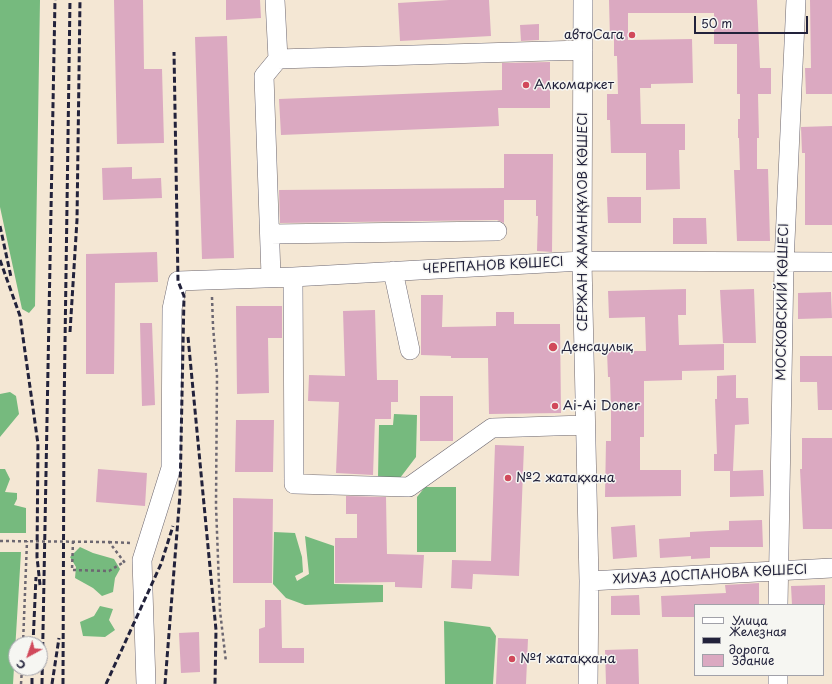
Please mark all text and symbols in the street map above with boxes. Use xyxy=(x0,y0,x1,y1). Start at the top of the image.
scale bar xyxy=(696,8,810,34)
text: 50 m xyxy=(701,14,732,32)
place label: автоСага xyxy=(564,27,624,43)
marker: автоСага xyxy=(627,30,637,40)
place label: Алкомаркет xyxy=(534,77,614,93)
marker: Алкомаркет xyxy=(521,80,531,90)
street label: СЕРЖАН ЖАМАНҚҰЛОВ КӨШЕСІ xyxy=(575,112,591,332)
street label: МОСКОВСКИЙ КӨШЕСІ xyxy=(774,223,792,381)
street label: ЧЕРЕПАНОВ КӨШЕСІ xyxy=(422,255,564,277)
place label: Денсаулық xyxy=(562,339,633,355)
marker: Денсаулық xyxy=(547,341,559,353)
place label: Ai-Ai Doner xyxy=(563,398,640,414)
marker: Ai-Ai Doner xyxy=(550,401,560,411)
place label: №2 жатақхана xyxy=(516,470,615,486)
marker: №2 жатақхана xyxy=(503,473,513,483)
street label: ХИУАЗ ДОСПАНОВА КӨШЕСІ xyxy=(612,562,808,588)
legend xyxy=(694,604,824,676)
text: Улица xyxy=(732,611,768,629)
text: Железная дорога xyxy=(729,622,787,658)
north arrow xyxy=(8,636,48,676)
place label: №1 жатақхана xyxy=(520,651,616,667)
text: Здание xyxy=(732,651,774,669)
marker: №1 жатақхана xyxy=(507,654,517,664)
text: С xyxy=(12,656,29,674)

